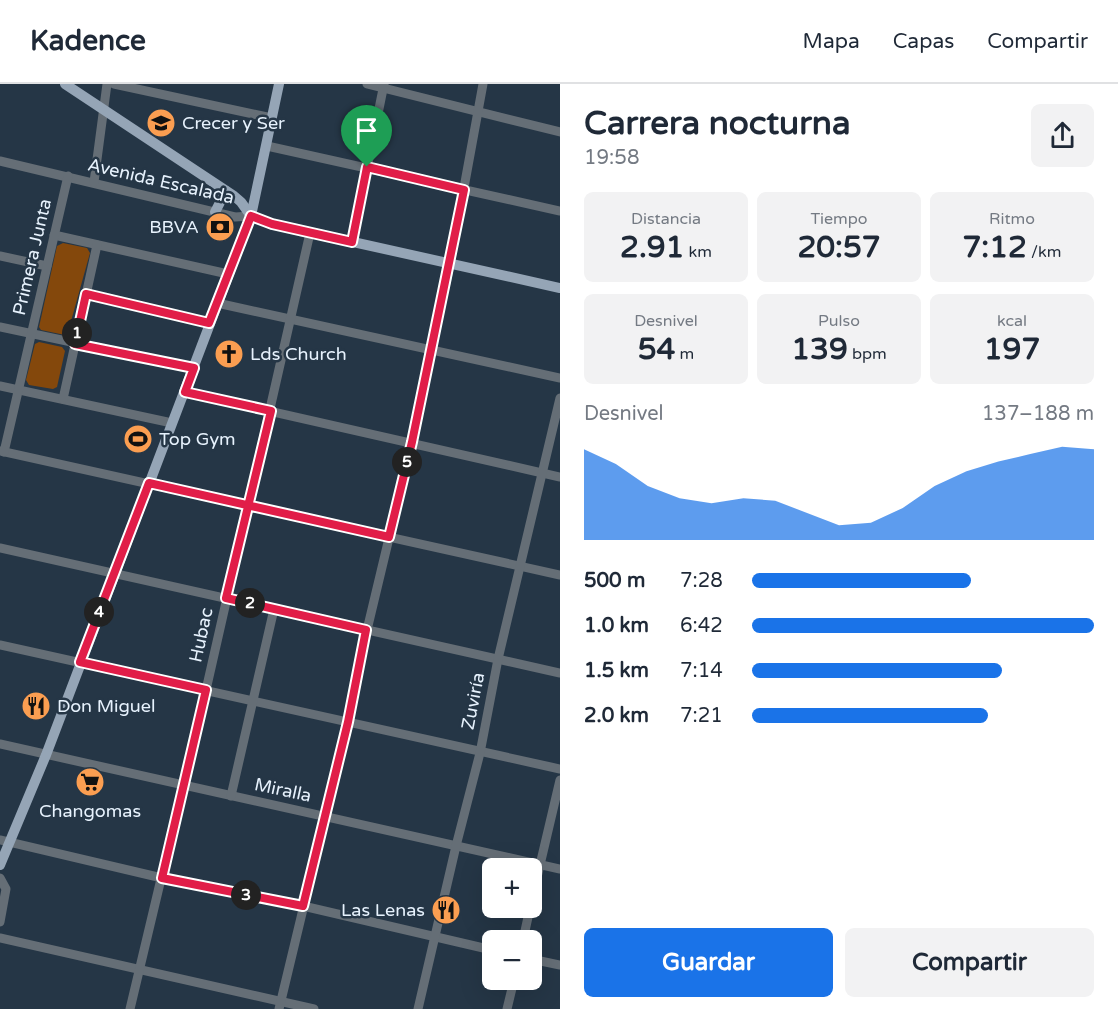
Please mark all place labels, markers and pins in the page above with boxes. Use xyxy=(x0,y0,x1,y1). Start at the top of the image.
pin xyxy=(341,105,392,167)
school or university icon: Crecer y Ser xyxy=(145,107,177,139)
place label: Crecer y Ser xyxy=(182,112,285,134)
bank icon: BBVA xyxy=(204,211,236,243)
place label: BBVA xyxy=(149,216,199,238)
pin: 1 xyxy=(62,318,92,348)
church icon: Lds Church xyxy=(213,338,245,370)
place label: Lds Church xyxy=(250,343,347,365)
sports icon: Top Gym xyxy=(122,423,154,455)
place label: Top Gym xyxy=(159,428,236,450)
pin: 5 xyxy=(392,447,422,477)
pin: 2 xyxy=(235,588,265,618)
pin: 4 xyxy=(84,597,114,627)
restaurant icon: Don Miguel xyxy=(20,690,52,722)
place label: Don Miguel xyxy=(57,695,155,717)
supermarket icon: Changomas xyxy=(74,766,106,798)
place label: Changomas xyxy=(39,800,141,822)
pin: 3 xyxy=(231,880,261,910)
restaurant icon: Las Lenas xyxy=(430,894,462,926)
place label: Las Lenas xyxy=(341,899,425,921)

